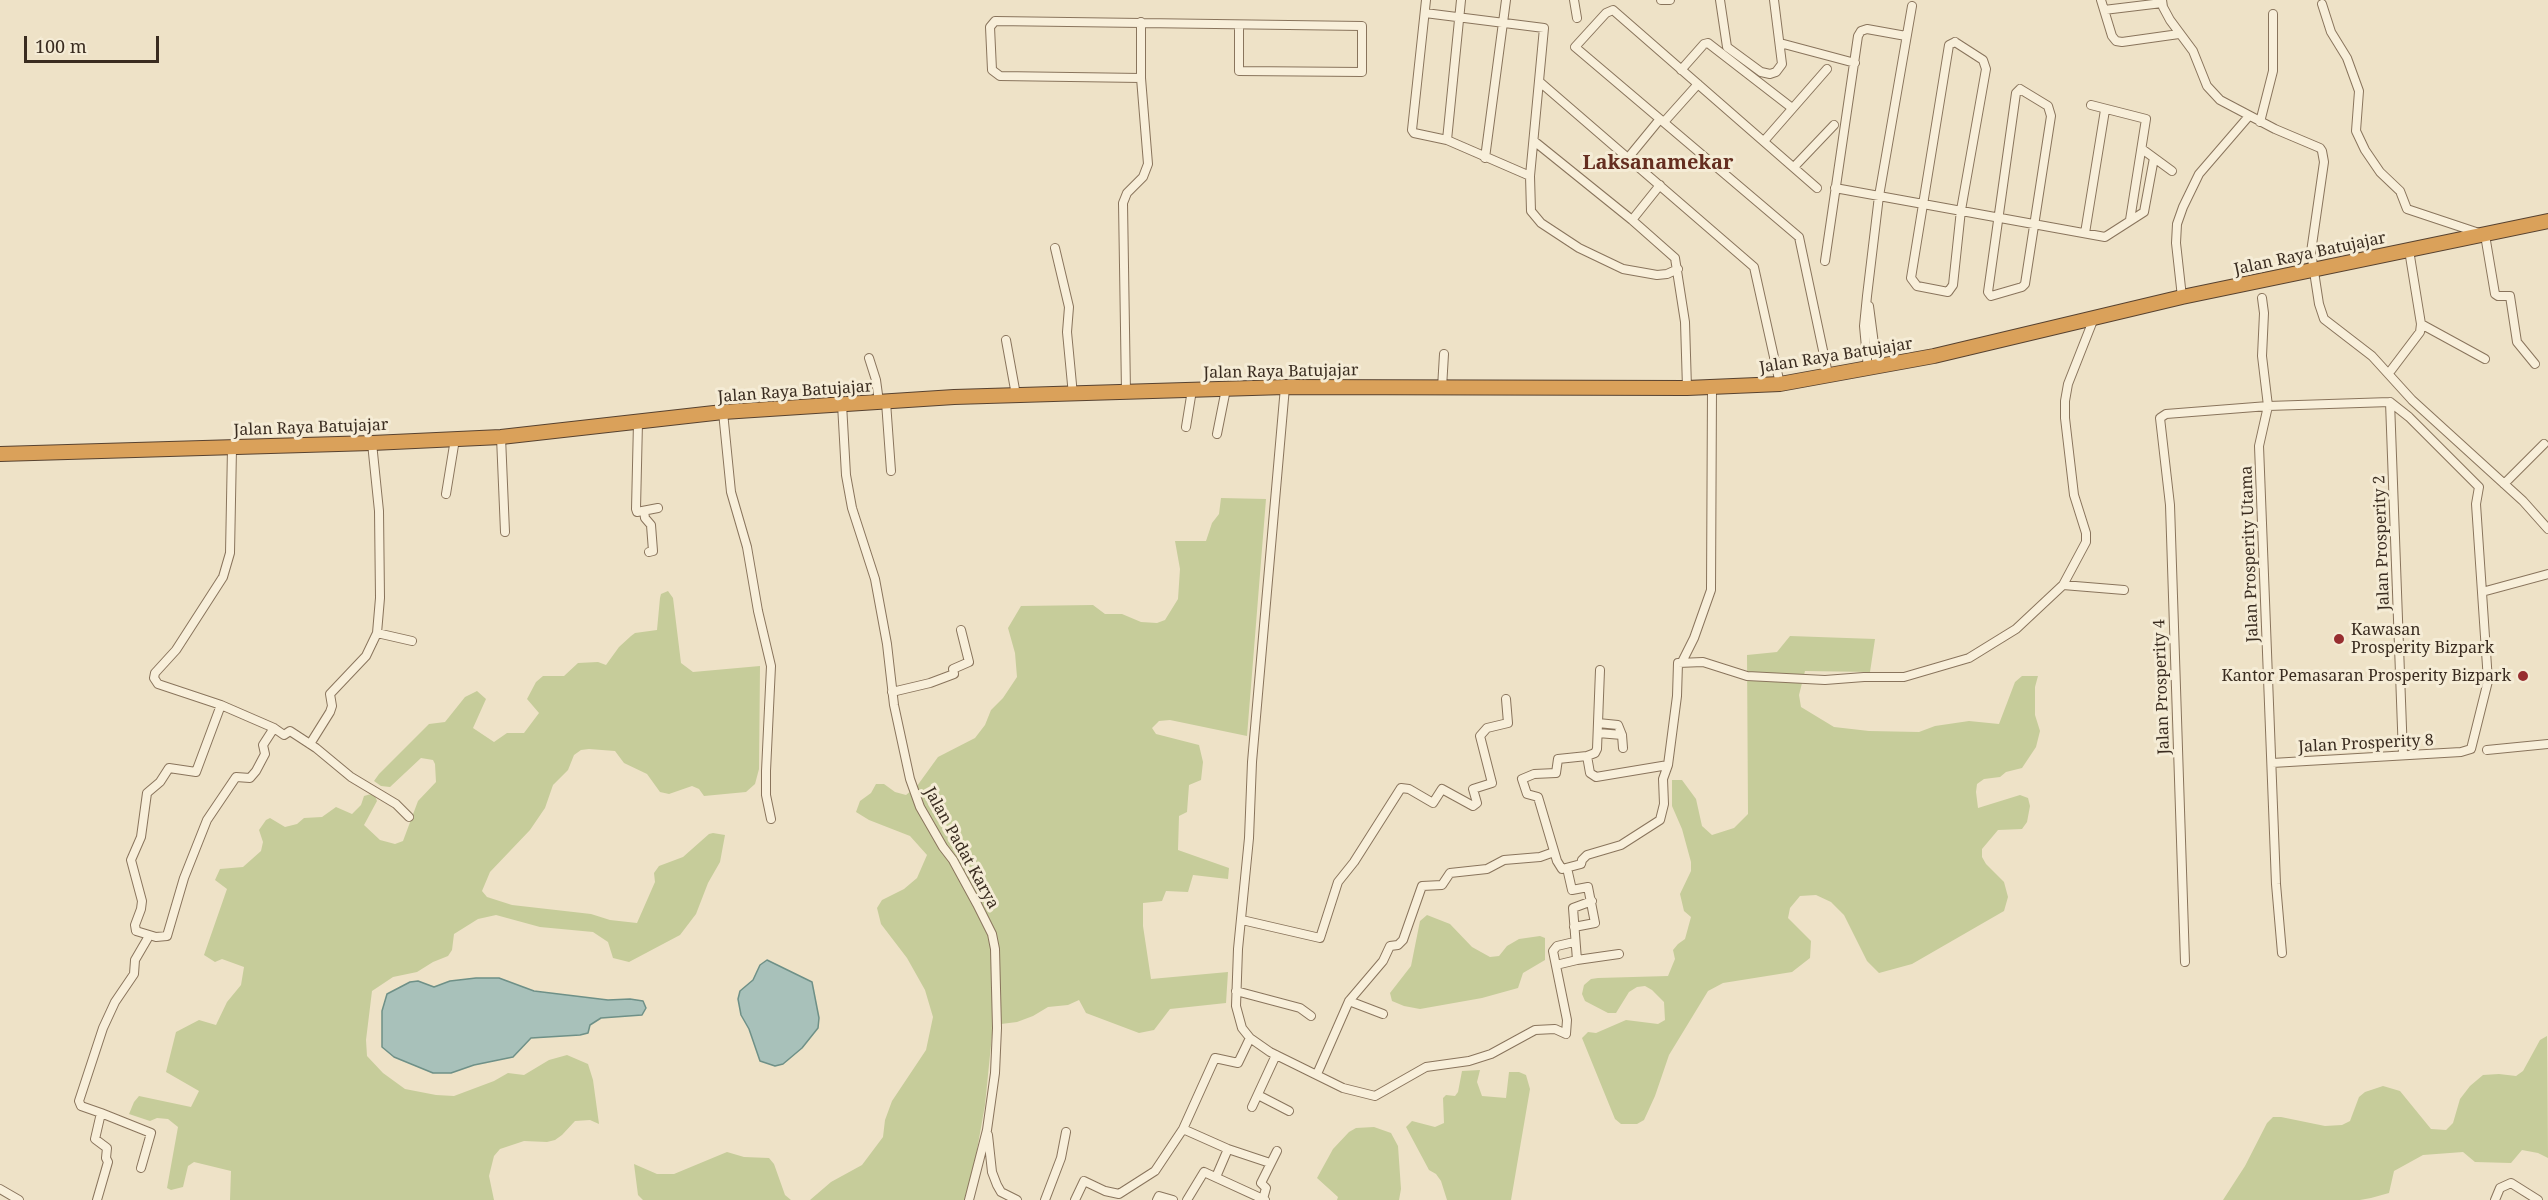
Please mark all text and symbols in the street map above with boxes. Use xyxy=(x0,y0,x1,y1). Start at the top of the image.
scale bar xyxy=(27,24,162,62)
text: 100 m xyxy=(35,34,87,58)
district label: Laksanamekar xyxy=(1582,151,1734,175)
street label: Jalan Raya Batujajar xyxy=(2232,228,2388,280)
street label: Jalan Raya Batujajar xyxy=(1758,334,1914,378)
street label: Jalan Raya Batujajar xyxy=(1203,361,1359,383)
street label: Jalan Raya Batujajar xyxy=(717,377,873,407)
street label: Jalan Raya Batujajar xyxy=(233,416,389,440)
street label: Jalan Prosperity Utama xyxy=(2237,465,2263,643)
street label: Jalan Prosperity 2 xyxy=(2370,475,2394,611)
street label: Jalan Prosperity 4 xyxy=(2150,619,2174,755)
place label: Kawasan Prosperity Bizpark xyxy=(2351,620,2494,658)
marker: Kawasan Prosperity Bizpark xyxy=(2332,632,2346,646)
place label: Kantor Pemasaran Prosperity Bizpark xyxy=(2222,666,2511,686)
marker: Kantor Pemasaran Prosperity Bizpark xyxy=(2516,669,2530,683)
street label: Jalan Prosperity 8 xyxy=(2298,731,2434,757)
street label: Jalan Padat Karya xyxy=(920,784,1002,912)

